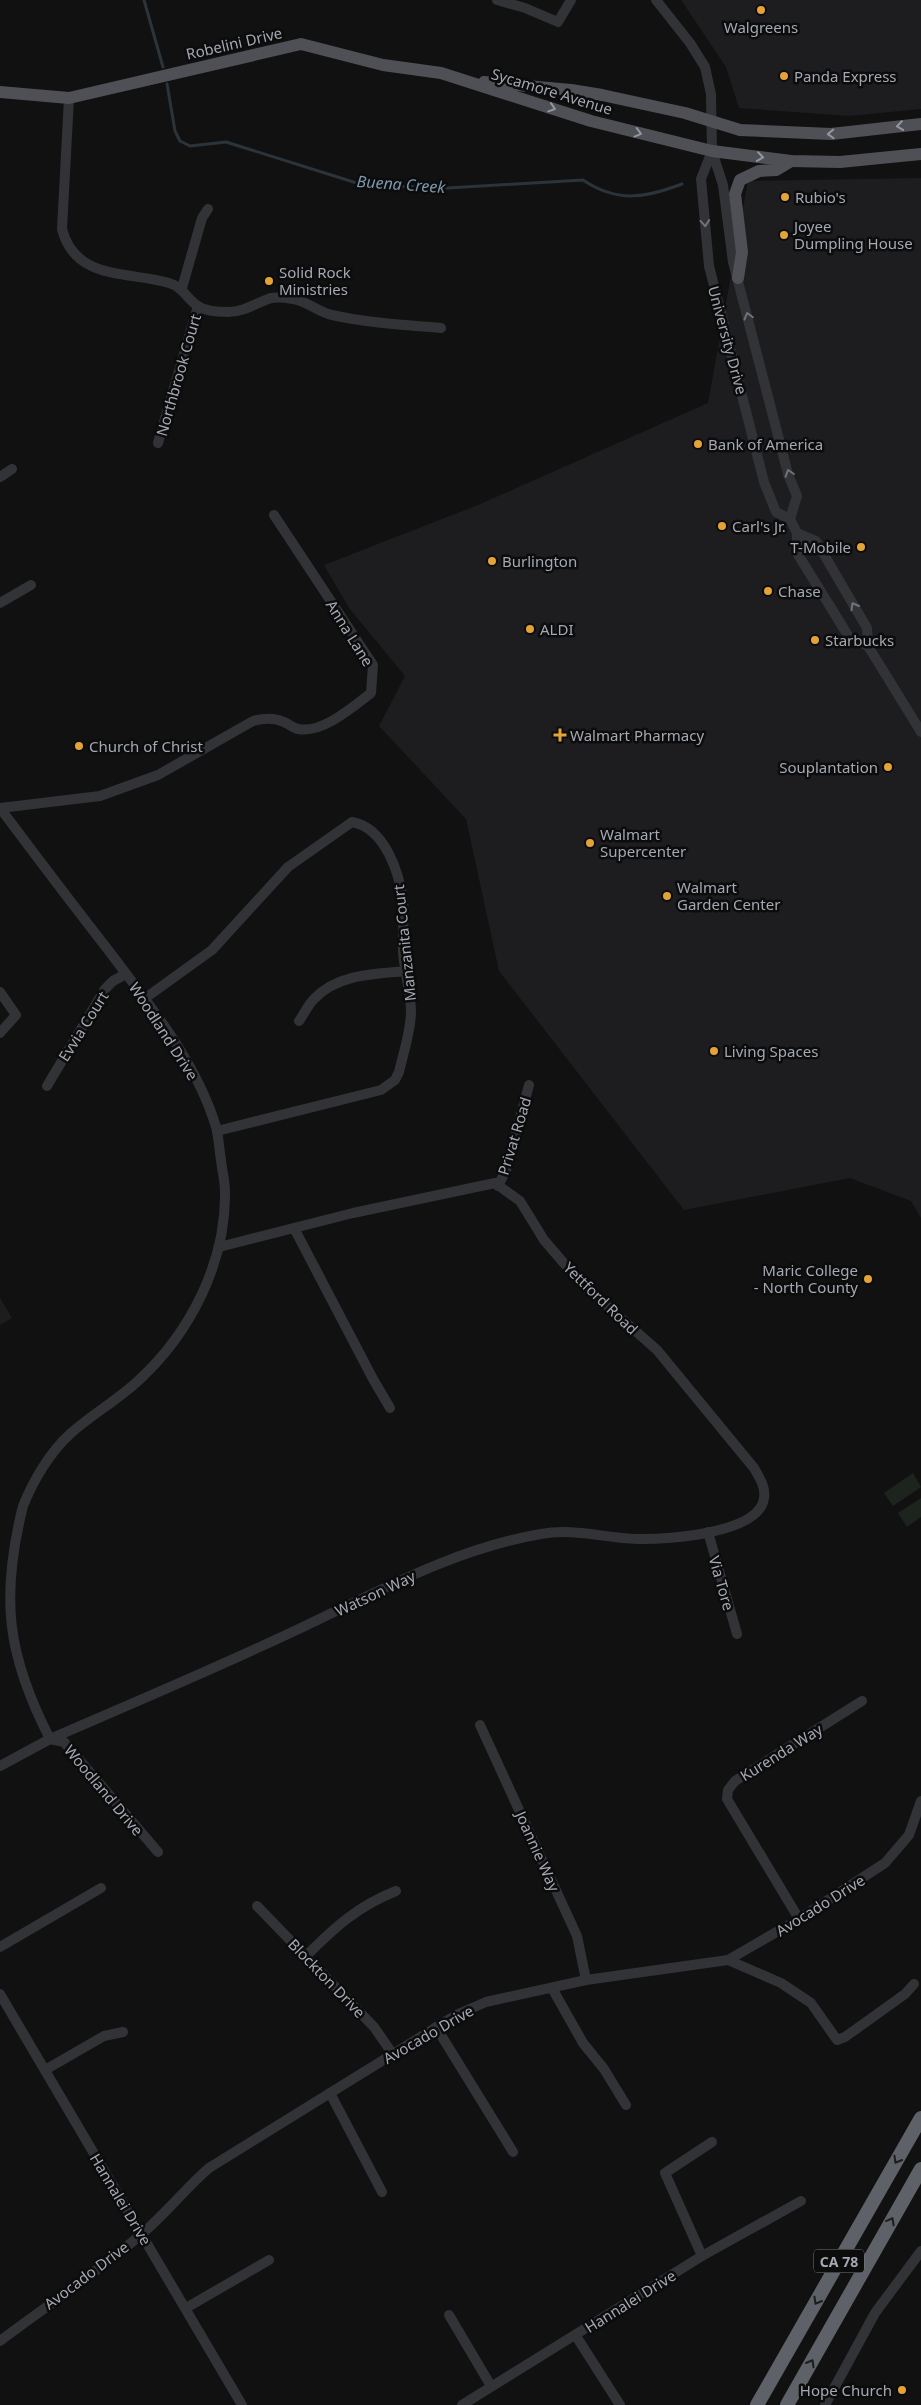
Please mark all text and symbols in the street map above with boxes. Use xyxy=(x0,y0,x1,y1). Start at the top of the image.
marker: Walgreens xyxy=(755,4,767,16)
place label: Walgreens xyxy=(724,17,798,37)
street label: Robelini Drive xyxy=(184,22,284,64)
street label: Sycamore Avenue xyxy=(489,63,615,119)
place label: Panda Express xyxy=(794,66,897,86)
marker: Panda Express xyxy=(778,70,790,82)
one-way arrow xyxy=(547,102,556,112)
one-way arrow xyxy=(896,121,904,131)
one-way arrow xyxy=(634,128,642,138)
one-way arrow xyxy=(827,128,835,139)
one-way arrow xyxy=(757,151,765,162)
water label: Buena Creek xyxy=(356,170,447,198)
place label: Rubio's xyxy=(795,187,846,207)
marker: Rubio's xyxy=(779,191,791,203)
place label: Joyee Dumpling House xyxy=(792,216,913,253)
one-way arrow xyxy=(699,219,710,227)
marker: Joyee Dumpling House xyxy=(778,229,790,241)
place label: Solid Rock Ministries xyxy=(279,262,351,299)
marker: Solid Rock Ministries xyxy=(263,275,275,287)
street label: University Drive xyxy=(704,284,752,396)
street label: Northbrook Court xyxy=(151,311,205,438)
one-way arrow xyxy=(743,312,754,321)
place label: Bank of America xyxy=(708,434,823,454)
marker: Bank of America xyxy=(692,438,704,450)
one-way arrow xyxy=(784,470,794,478)
place label: Carl's Jr. xyxy=(732,516,786,536)
marker: Carl's Jr. xyxy=(716,520,728,532)
place label: T-Mobile xyxy=(790,537,851,557)
marker: T-Mobile xyxy=(855,541,867,553)
place label: Burlington xyxy=(502,551,577,571)
marker: Burlington xyxy=(486,555,498,567)
place label: Chase xyxy=(778,581,821,601)
marker: Chase xyxy=(762,585,774,597)
street label: Anna Lane xyxy=(322,596,378,670)
one-way arrow xyxy=(851,603,861,612)
place label: ALDI xyxy=(540,619,573,639)
marker: ALDI xyxy=(524,623,536,635)
place label: Starbucks xyxy=(825,630,894,650)
marker: Starbucks xyxy=(809,634,821,646)
place label: Walmart Pharmacy xyxy=(570,725,704,745)
marker: Walmart Pharmacy xyxy=(554,729,566,741)
place label: Church of Christ xyxy=(89,736,203,756)
marker: Church of Christ xyxy=(73,740,85,752)
place label: Souplantation xyxy=(779,757,878,777)
marker: Souplantation xyxy=(882,761,894,773)
place label: Walmart Supercenter xyxy=(600,824,686,861)
marker: Walmart Supercenter xyxy=(584,837,596,849)
place label: Walmart Garden Center xyxy=(677,877,780,914)
street label: Manzanita Court xyxy=(388,883,420,1002)
marker: Walmart Garden Center xyxy=(661,890,673,902)
street label: Woodland Drive xyxy=(125,978,203,1084)
street label: Evvia Court xyxy=(54,987,113,1065)
place label: Living Spaces xyxy=(724,1041,818,1061)
marker: Living Spaces xyxy=(708,1045,720,1057)
street label: Privat Road xyxy=(493,1095,535,1177)
street label: Yettford Road xyxy=(559,1257,643,1339)
place label: Maric College - North County xyxy=(754,1260,858,1297)
marker: Maric College - North County xyxy=(862,1273,874,1285)
street label: Via Tore xyxy=(705,1553,739,1613)
street label: Watson Way xyxy=(332,1565,419,1620)
street label: Kurenda Way xyxy=(736,1719,826,1785)
street label: Woodland Drive xyxy=(60,1740,148,1840)
street label: Joannie Way xyxy=(511,1806,565,1895)
street label: Avocado Drive xyxy=(772,1870,868,1940)
street label: Blockton Drive xyxy=(284,1934,370,2022)
street label: Avocado Drive xyxy=(379,2000,477,2068)
street label: Hannalei Drive xyxy=(86,2149,156,2249)
one-way arrow xyxy=(894,2155,904,2164)
one-way arrow xyxy=(885,2218,895,2227)
street label: Avocado Drive xyxy=(40,2237,132,2313)
road number: CA 78 xyxy=(814,2250,864,2272)
street label: Hannalei Drive xyxy=(581,2265,679,2337)
one-way arrow xyxy=(813,2296,823,2305)
one-way arrow xyxy=(805,2359,815,2368)
place label: Hope Church xyxy=(800,2380,892,2400)
marker: Hope Church xyxy=(896,2384,908,2396)

